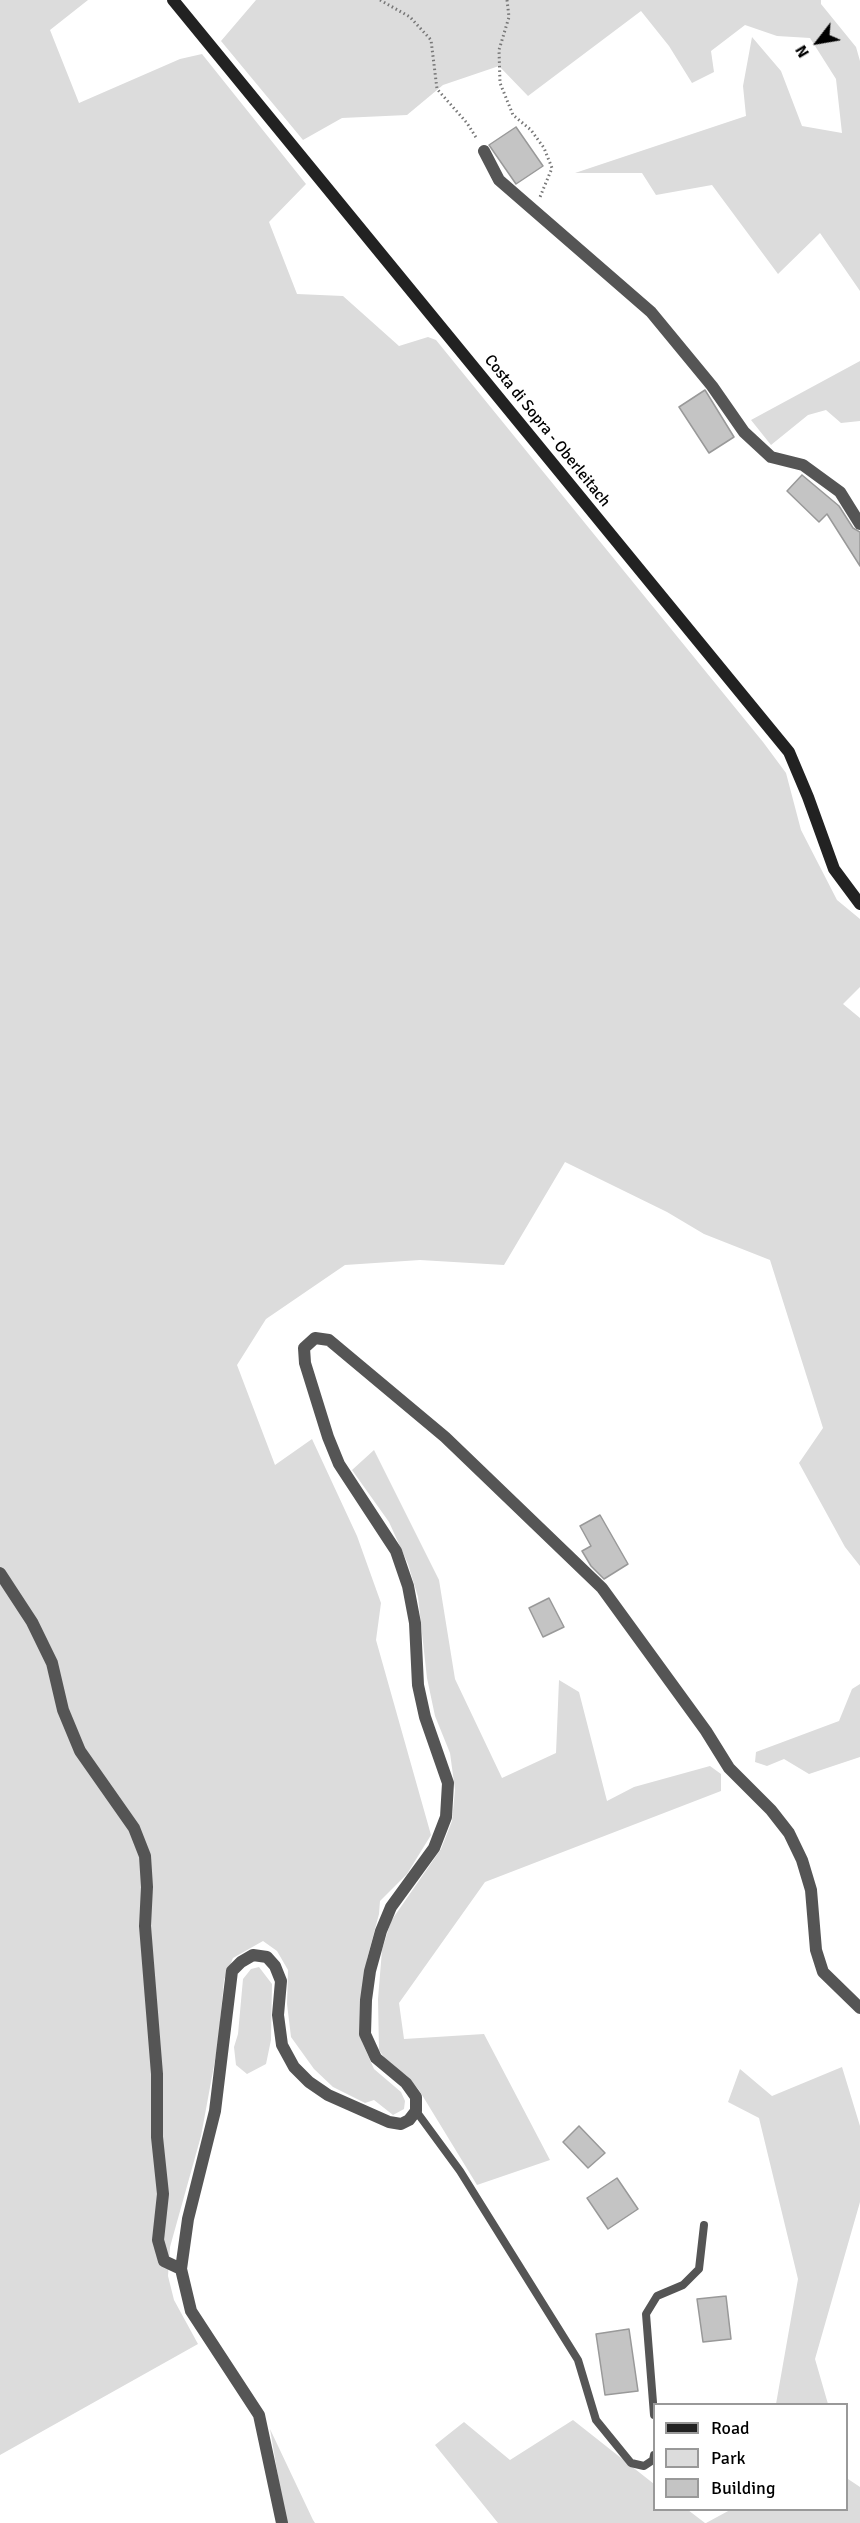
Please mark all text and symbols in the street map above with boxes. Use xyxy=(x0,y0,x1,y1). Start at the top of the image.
north arrow xyxy=(788,12,848,72)
text: N xyxy=(791,41,814,61)
street label: Costa di Sopra - Oberleitach xyxy=(480,351,614,511)
legend xyxy=(653,2403,848,2511)
text: Road xyxy=(711,2417,750,2439)
text: Park xyxy=(711,2447,746,2469)
text: Building xyxy=(711,2477,775,2499)

